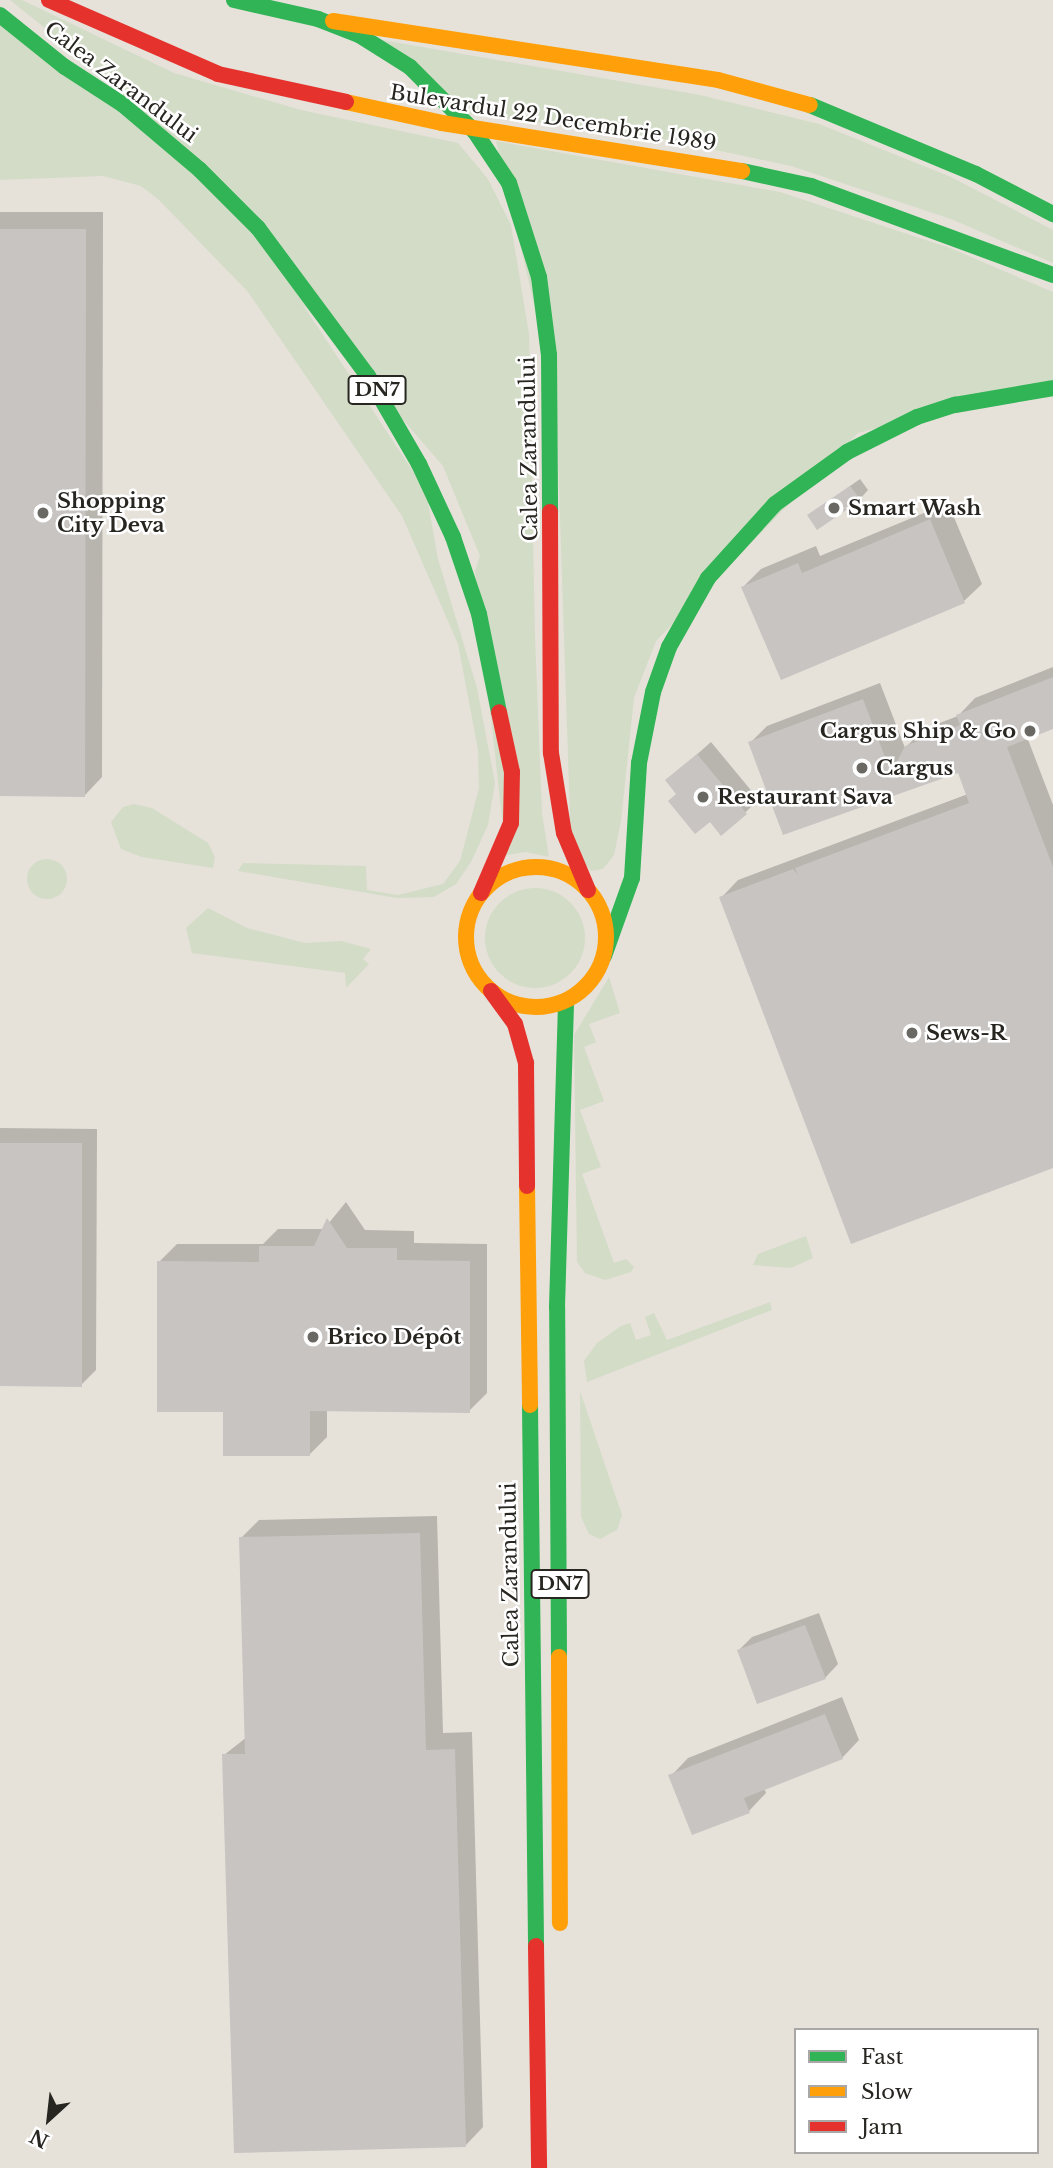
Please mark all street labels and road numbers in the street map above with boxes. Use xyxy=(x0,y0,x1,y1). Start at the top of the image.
street label: Calea Zarandului xyxy=(39,16,203,148)
street label: Bulevardul 22 Decembrie 1989 xyxy=(388,80,718,156)
street label: Calea Zarandului xyxy=(515,356,543,542)
road number: DN7 xyxy=(347,374,407,406)
street label: Calea Zarandului xyxy=(496,1482,524,1668)
road number: DN7 xyxy=(530,1568,590,1600)

